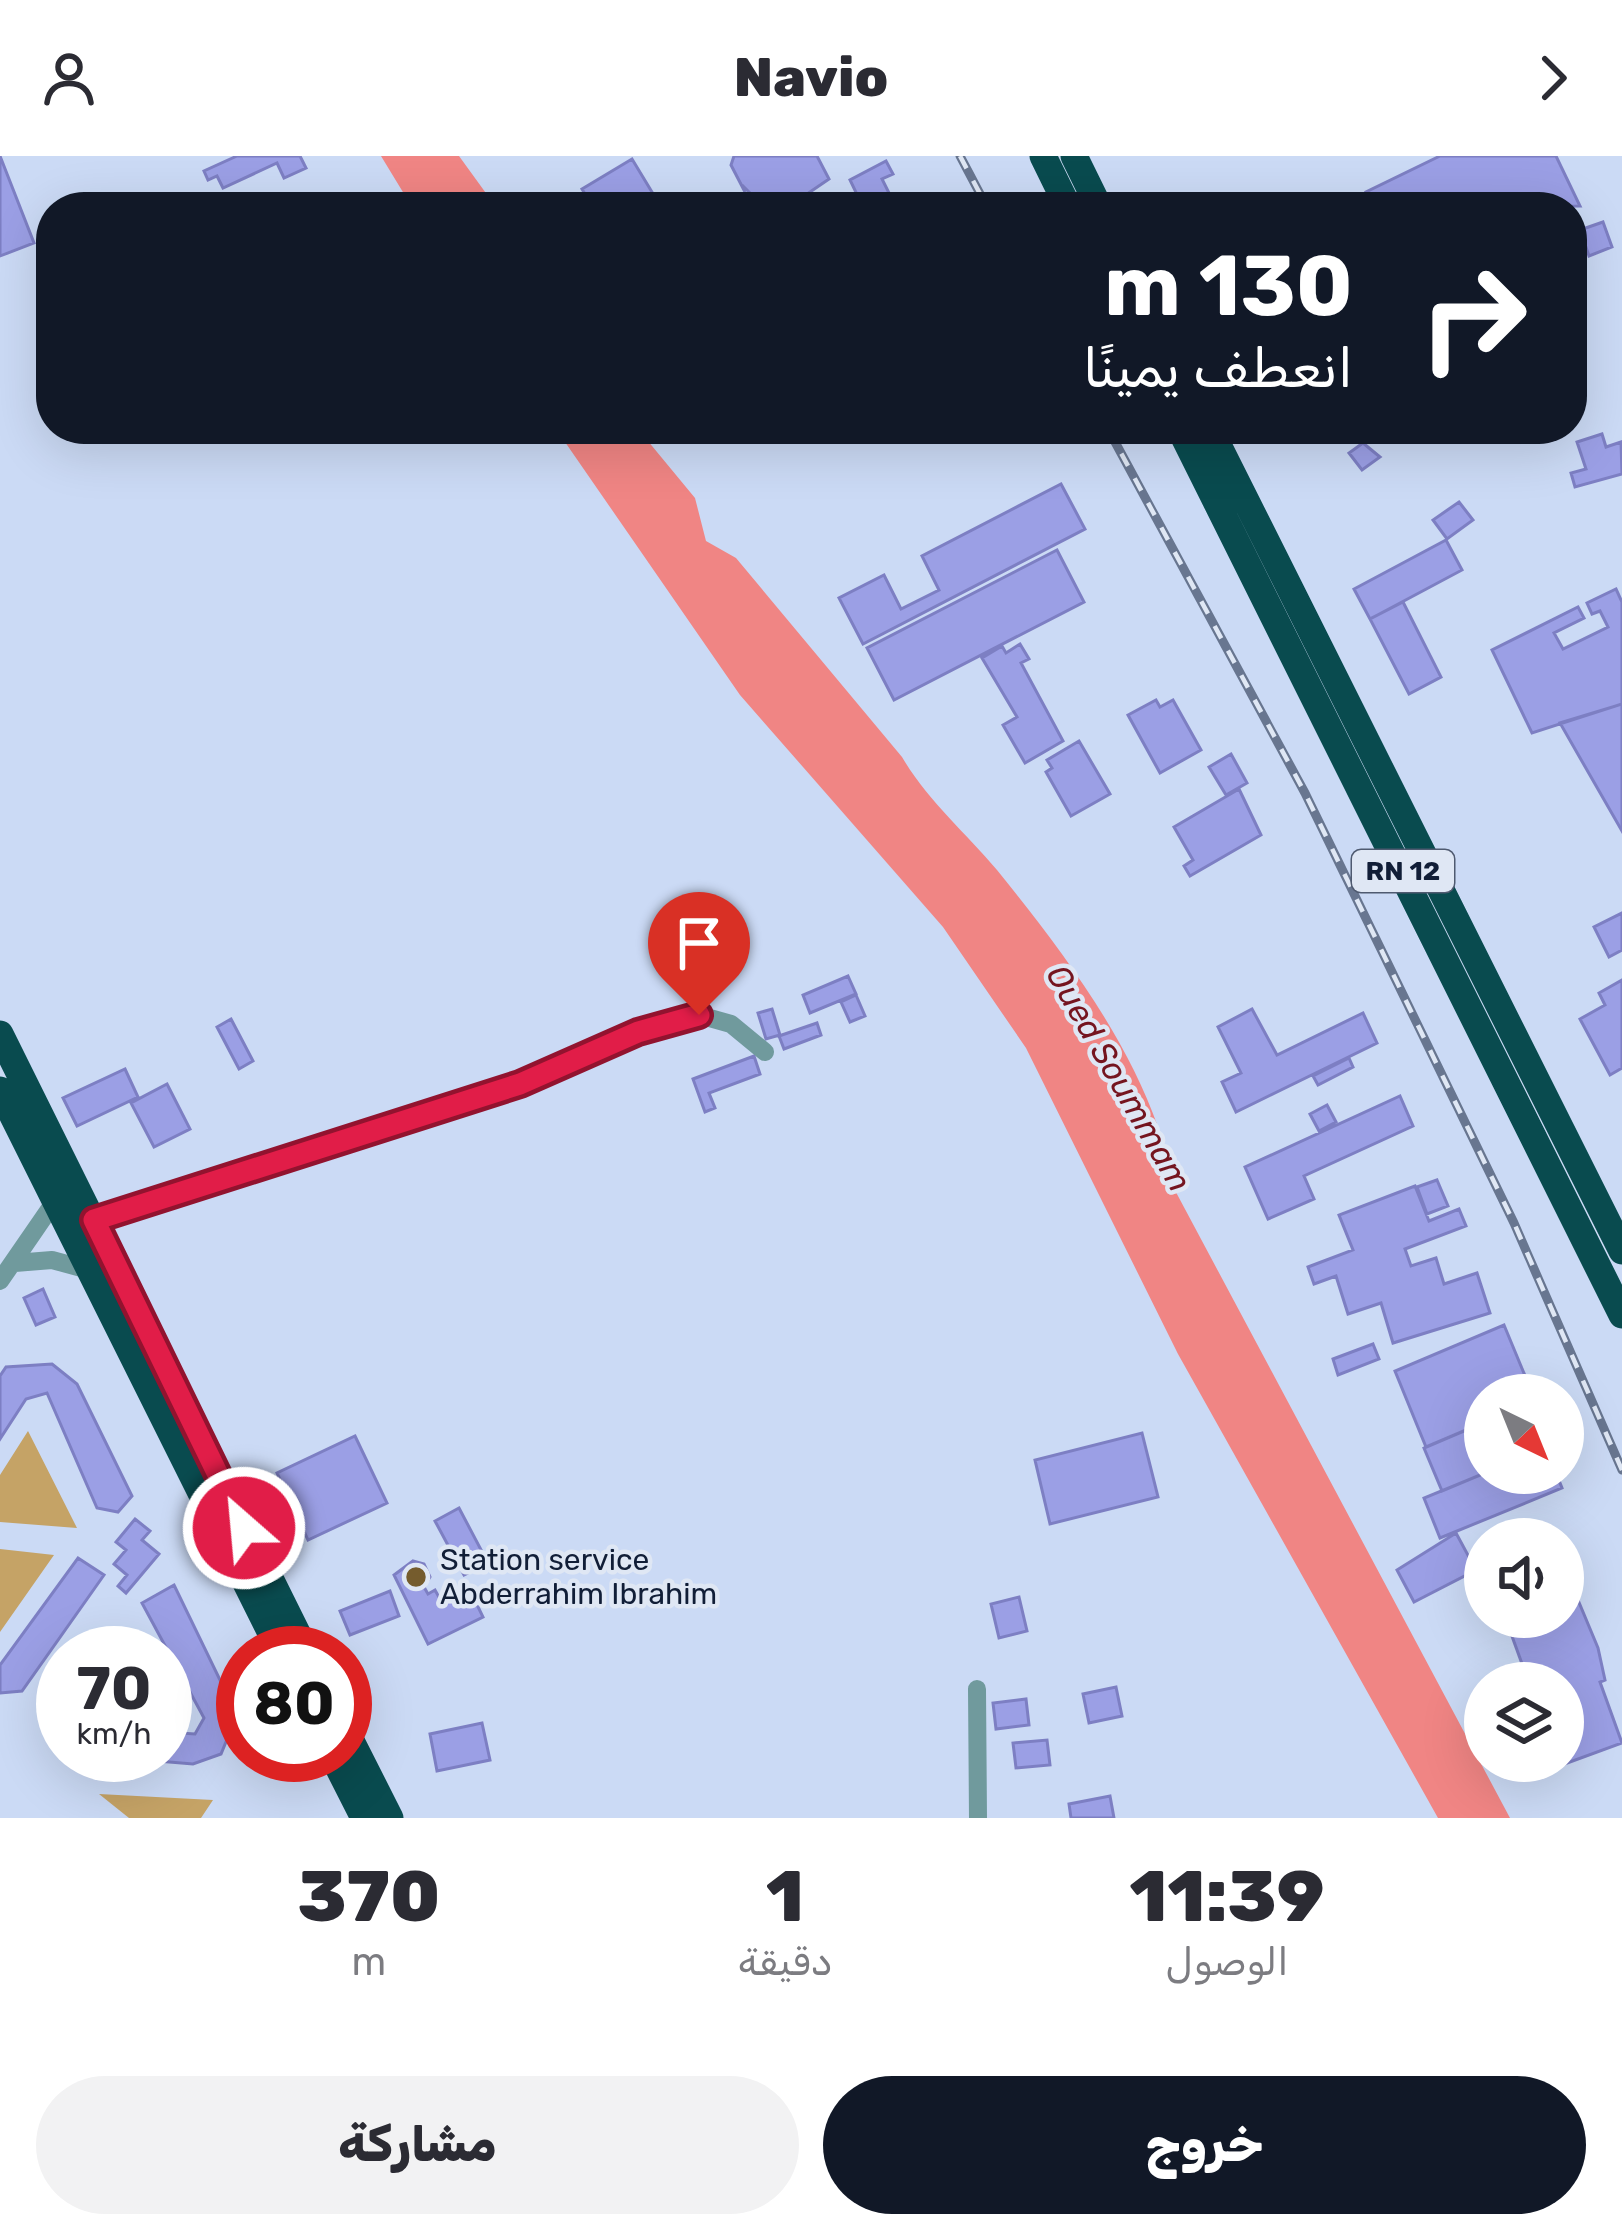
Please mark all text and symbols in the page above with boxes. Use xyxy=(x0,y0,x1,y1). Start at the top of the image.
icon: person xyxy=(36,45,102,111)
icon: forward xyxy=(1520,45,1586,111)
text: Navio xyxy=(734,46,888,110)
text: 130 m xyxy=(1104,236,1353,336)
icon: right xyxy=(1395,240,1551,396)
text: انعطف يمينًا xyxy=(1083,337,1353,401)
road number: RN 12 xyxy=(1352,850,1454,892)
pin xyxy=(648,892,750,1015)
icon: arrive xyxy=(666,910,732,976)
water label: Oued Soummam xyxy=(1038,958,1200,1198)
north arrow xyxy=(1464,1374,1584,1494)
map controls xyxy=(1464,1374,1584,1782)
position arrow xyxy=(181,1465,307,1591)
button: sound xyxy=(1464,1518,1584,1638)
place label: Station service Abderrahim Ibrahim xyxy=(440,1542,717,1612)
marker: Station service Abderrahim Ibrahim xyxy=(403,1564,429,1590)
speed limit sign: 80 xyxy=(216,1626,372,1782)
text: 70 xyxy=(76,1653,152,1724)
button: layers xyxy=(1464,1662,1584,1782)
text: km/h xyxy=(77,1716,151,1752)
text: 370 xyxy=(298,1854,440,1939)
text: 1 xyxy=(766,1854,804,1939)
text: 11:39 xyxy=(1130,1854,1324,1939)
text: m xyxy=(352,1939,386,1985)
text: دقيقة xyxy=(738,1939,832,1985)
text: الوصول xyxy=(1166,1939,1289,1985)
button: مشاركة xyxy=(36,2076,799,2214)
button: خروج xyxy=(823,2076,1586,2214)

